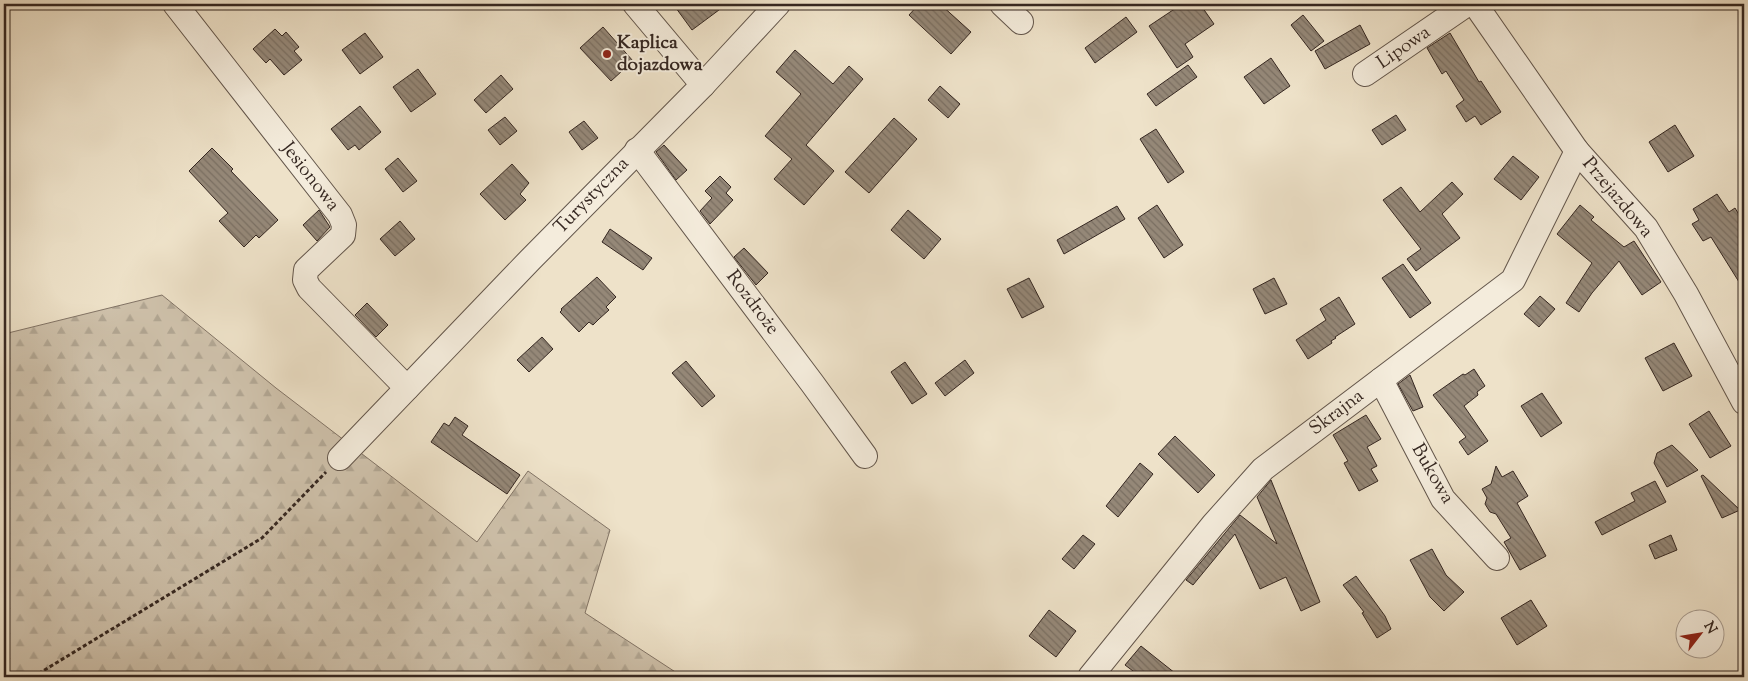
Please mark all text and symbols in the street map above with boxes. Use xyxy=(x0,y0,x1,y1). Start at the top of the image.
street label: Lipowa xyxy=(1372,20,1437,76)
place label: Kaplica dojazdowa xyxy=(617,30,703,79)
marker: Kaplica dojazdowa xyxy=(601,48,613,60)
street label: Jesionowa xyxy=(274,136,346,218)
street label: Turystyczna xyxy=(548,151,636,241)
street label: Przejazdowa xyxy=(1575,152,1659,244)
street label: Rozdroże xyxy=(719,265,785,341)
street label: Skrajna xyxy=(1304,383,1370,443)
street label: Bukowa xyxy=(1404,439,1460,509)
north arrow xyxy=(1676,608,1726,658)
text: N xyxy=(1698,618,1721,638)

